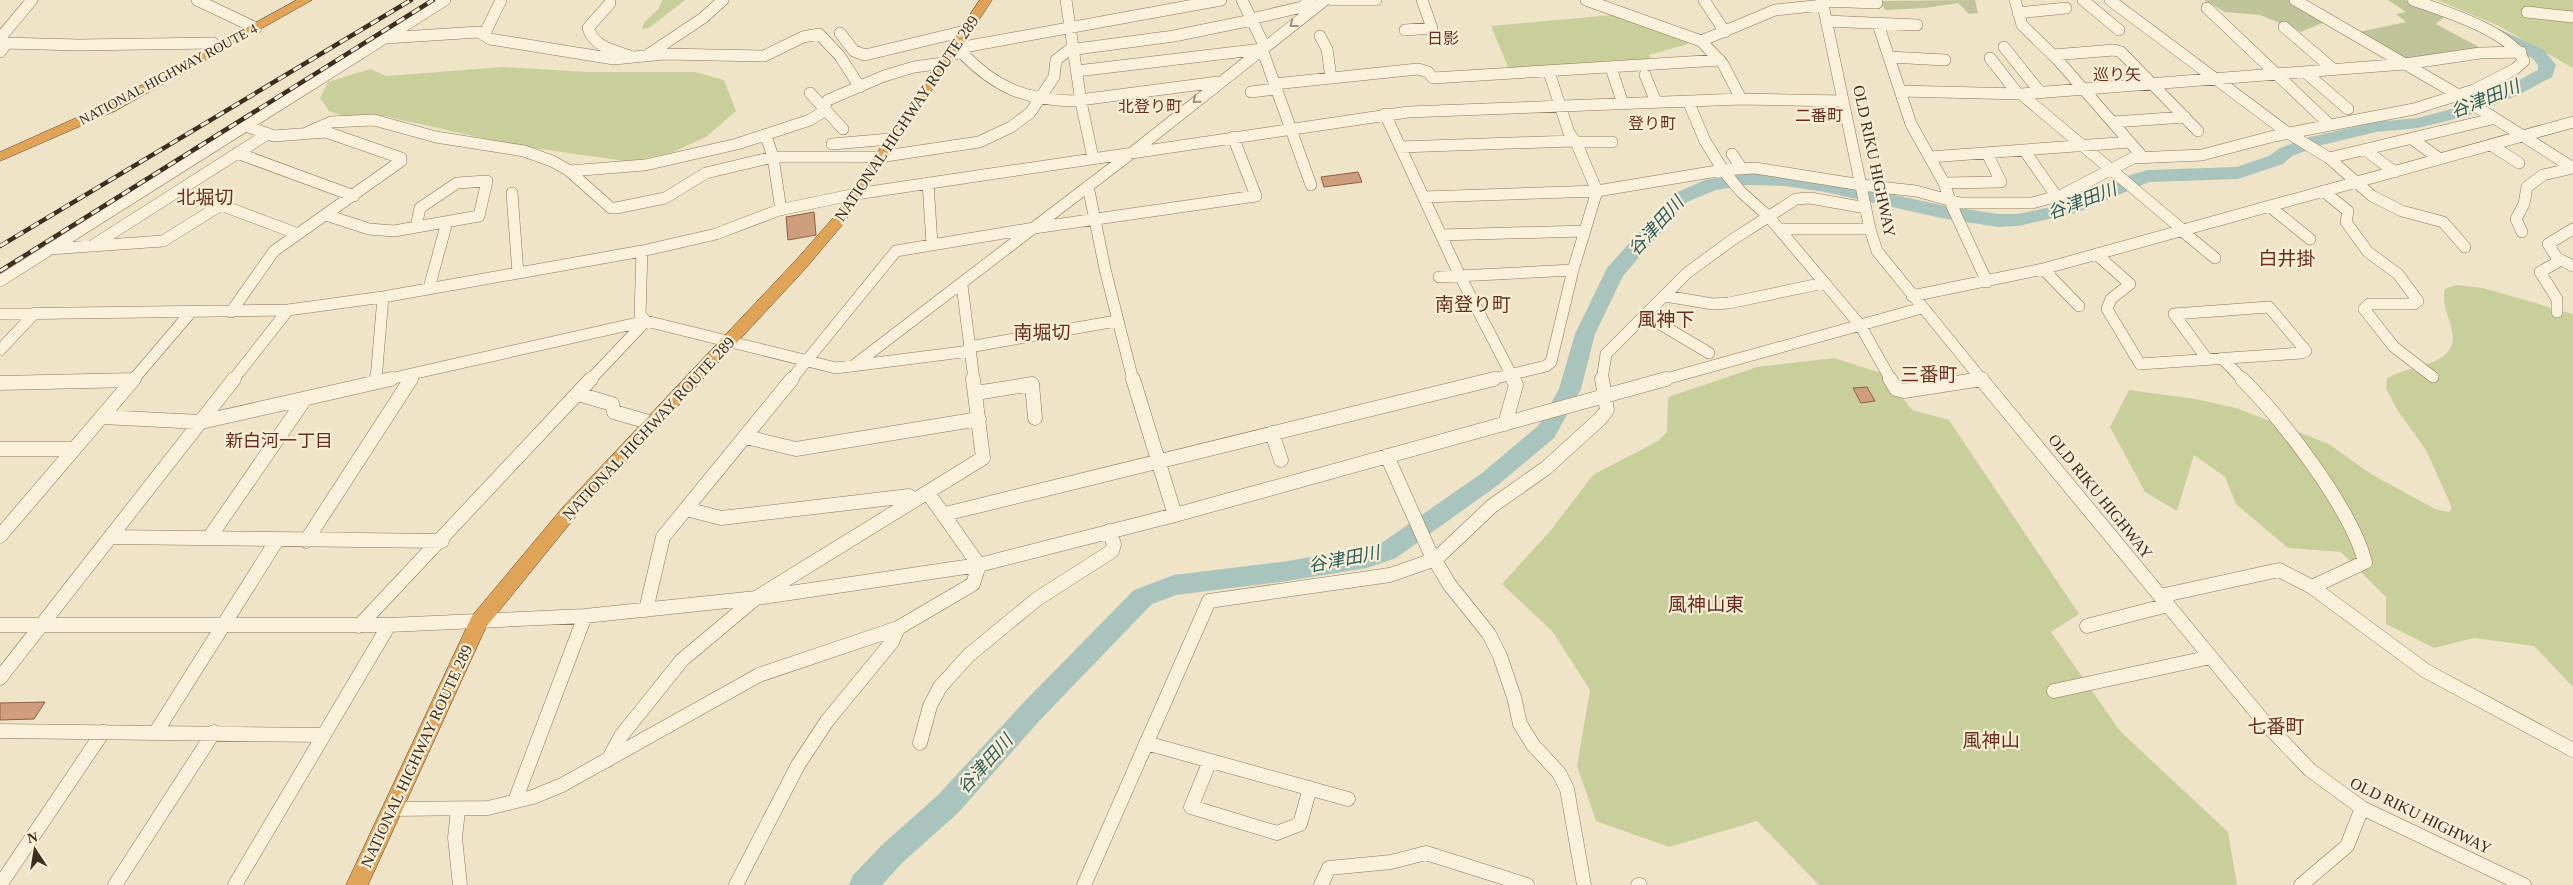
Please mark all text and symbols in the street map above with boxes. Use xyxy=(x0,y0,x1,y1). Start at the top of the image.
street label: NATIONAL HIGHWAY ROUTE 289 xyxy=(831,12,982,224)
one-way arrow xyxy=(1290,19,1299,28)
street label: NATIONAL HIGHWAY ROUTE 4 xyxy=(77,21,260,128)
district label: 日影 xyxy=(1427,30,1459,47)
district label: 巡り矢 xyxy=(2093,66,2141,83)
water label: 谷津田川 xyxy=(2448,75,2524,122)
street label: OLD RIKU HIGHWAY xyxy=(1850,84,1899,239)
one-way arrow xyxy=(1193,94,1202,102)
district label: 北登り町 xyxy=(1118,98,1182,115)
district label: 二番町 xyxy=(1795,107,1843,124)
district label: 登り町 xyxy=(1628,115,1676,132)
water label: 谷津田川 xyxy=(2045,178,2121,223)
district label: 北堀切 xyxy=(176,187,234,208)
water label: 谷津田川 xyxy=(1624,191,1689,259)
district label: 白井掛 xyxy=(2258,248,2316,269)
district label: 南登り町 xyxy=(1435,294,1511,315)
district label: 風神下 xyxy=(1637,309,1695,330)
district label: 南堀切 xyxy=(1013,322,1071,343)
street label: NATIONAL HIGHWAY ROUTE 289 xyxy=(559,333,738,523)
district label: 三番町 xyxy=(1900,364,1958,385)
district label: 新白河一丁目 xyxy=(225,431,333,451)
street label: OLD RIKU HIGHWAY xyxy=(2045,431,2156,562)
water label: 谷津田川 xyxy=(1307,542,1383,576)
district label: 風神山東 xyxy=(1668,594,1744,615)
street label: NATIONAL HIGHWAY ROUTE 289 xyxy=(357,642,476,870)
district label: 七番町 xyxy=(2247,716,2305,737)
water label: 谷津田川 xyxy=(953,729,1018,797)
district label: 風神山 xyxy=(1962,730,2020,751)
street label: OLD RIKU HIGHWAY xyxy=(2347,774,2495,857)
north arrow xyxy=(10,825,60,875)
text: N xyxy=(26,829,39,846)

